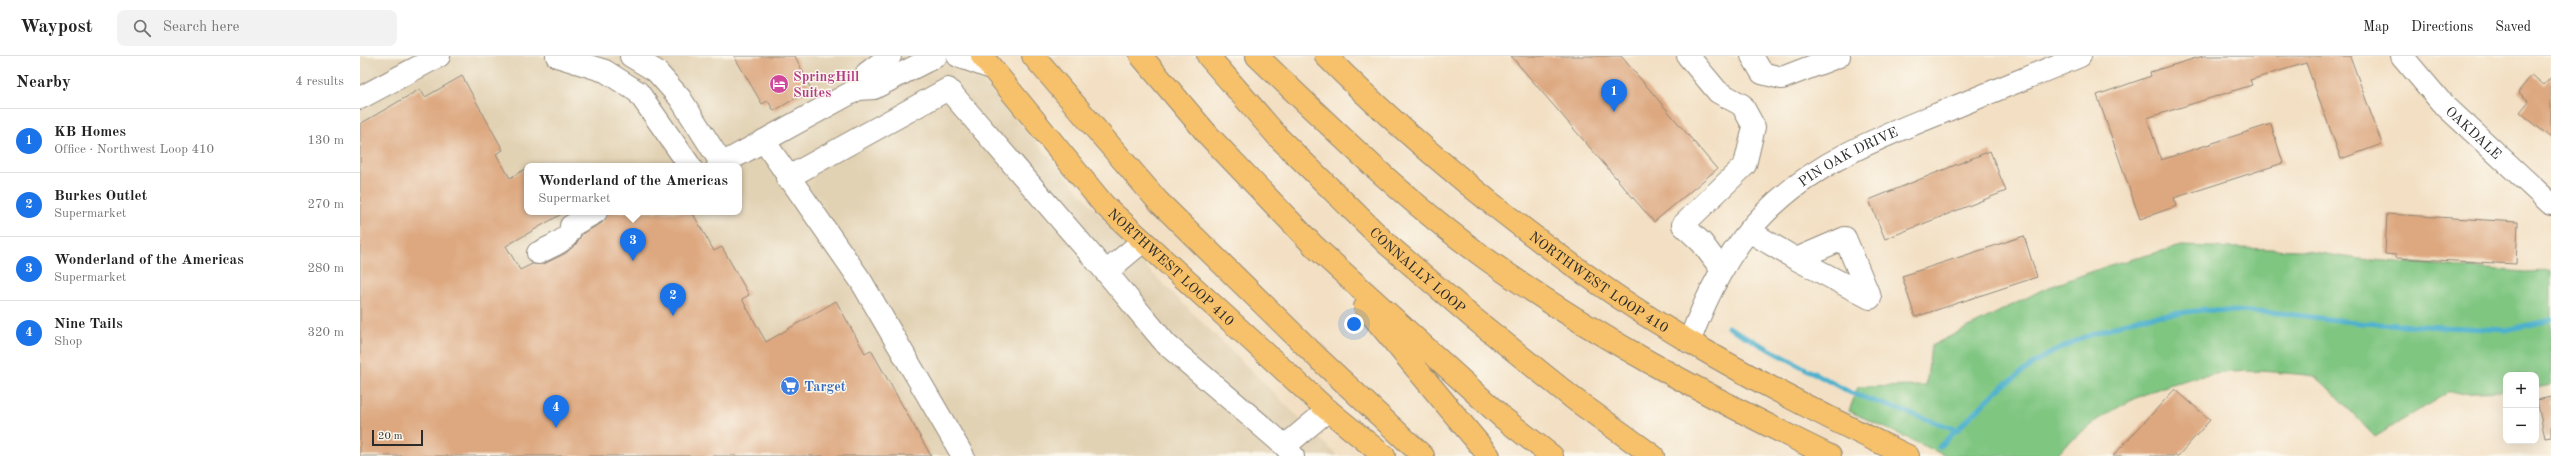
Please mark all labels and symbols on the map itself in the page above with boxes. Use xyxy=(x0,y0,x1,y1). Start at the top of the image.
place label: SpringHill Suites xyxy=(793,70,859,100)
hotel icon: SpringHill Suites xyxy=(768,73,790,95)
pin: 1 xyxy=(1601,79,1627,112)
street label: OAKDALE xyxy=(2443,104,2504,162)
street label: PIN OAK DRIVE xyxy=(1796,125,1900,190)
street label: NORTHWEST LOOP 410 xyxy=(1105,206,1236,329)
street label: CONNALLY LOOP xyxy=(1367,225,1468,316)
pin: 3 xyxy=(620,228,646,261)
street label: NORTHWEST LOOP 410 xyxy=(1526,230,1671,336)
pin: 2 xyxy=(660,283,686,316)
your location xyxy=(1344,314,1364,334)
supermarket icon: Target xyxy=(779,375,801,397)
place label: Target xyxy=(804,380,846,394)
pin: 4 xyxy=(543,395,569,428)
scale bar xyxy=(372,428,423,447)

